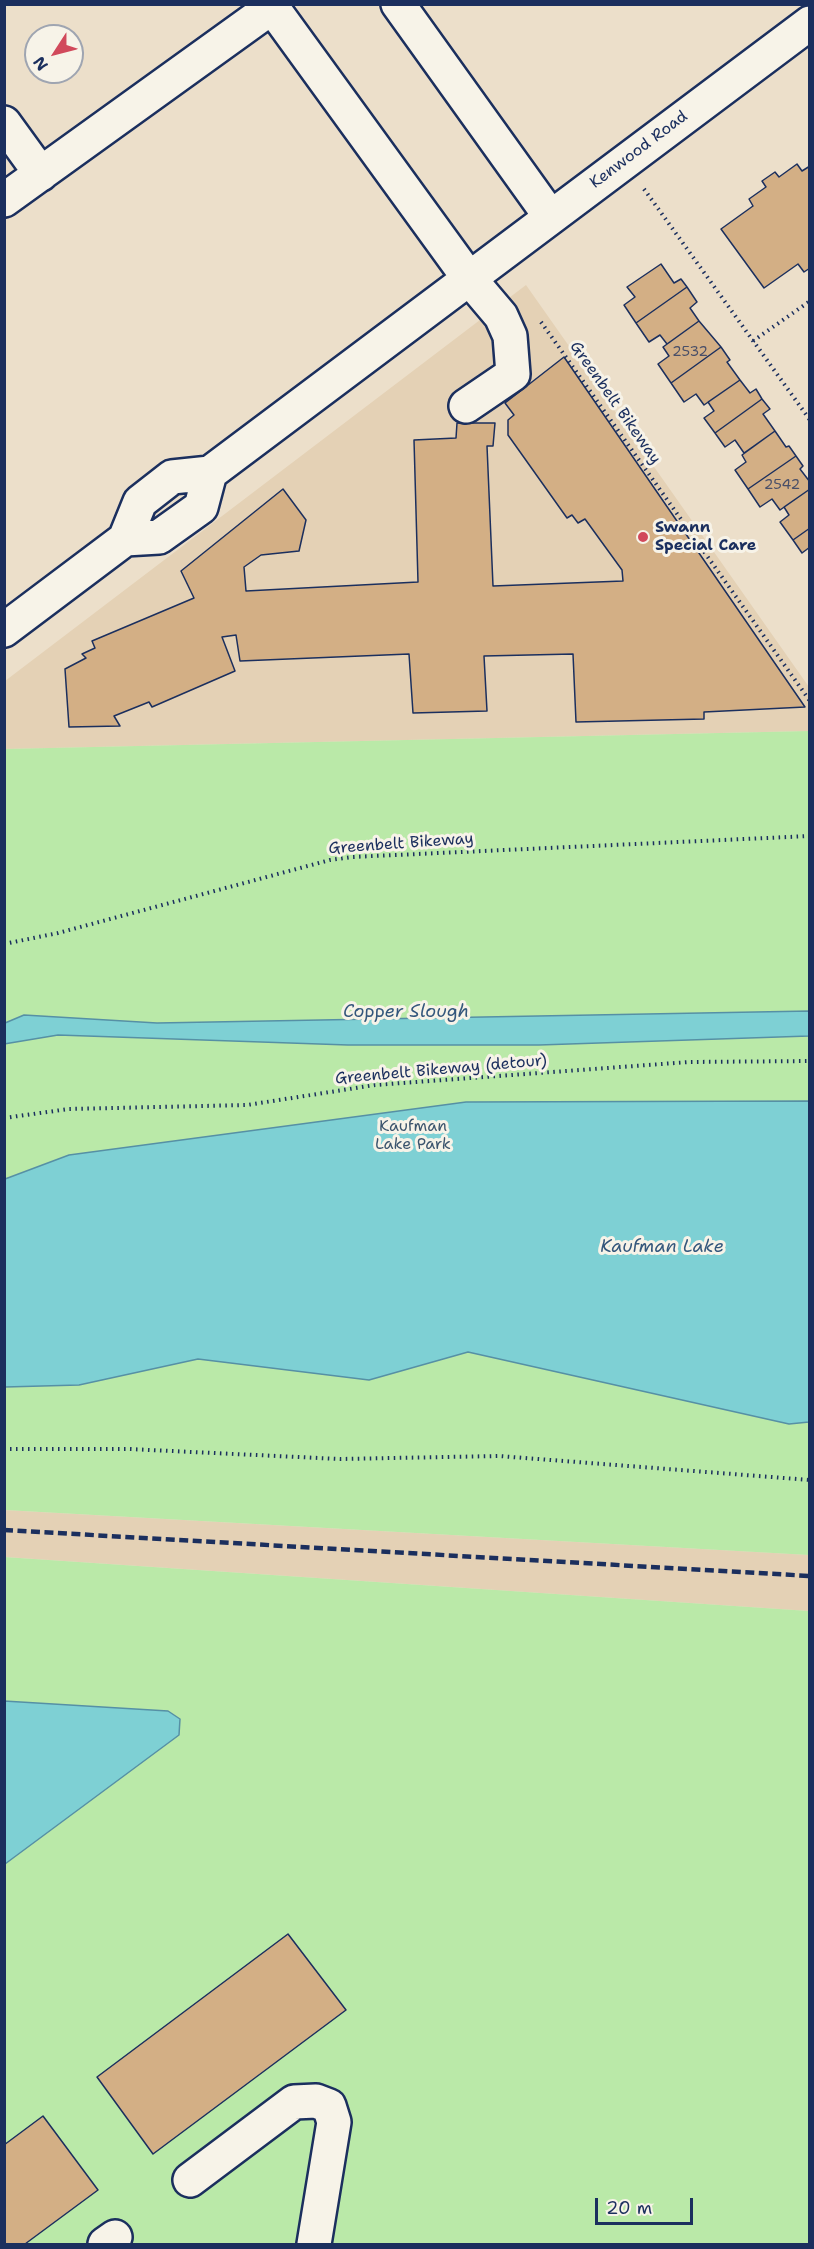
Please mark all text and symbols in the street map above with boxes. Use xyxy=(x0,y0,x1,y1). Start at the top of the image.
north arrow xyxy=(24,24,84,84)
text: N xyxy=(28,52,53,75)
street label: Kenwood Road xyxy=(586,107,692,193)
street label: Greenbelt Bikeway xyxy=(565,338,665,468)
house number: 2532 xyxy=(672,344,708,360)
house number: 2542 xyxy=(764,477,800,493)
place label: Swann Special Care xyxy=(655,518,756,556)
marker: Swann Special Care xyxy=(636,530,650,544)
street label: Greenbelt Bikeway xyxy=(328,829,474,859)
water label: Copper Slough xyxy=(343,1001,469,1023)
street label: Greenbelt Bikeway (detour) xyxy=(334,1051,548,1089)
park label: Kaufman Lake Park xyxy=(375,1117,451,1155)
water label: Kaufman Lake xyxy=(600,1236,724,1258)
scale bar xyxy=(598,2186,696,2224)
text: 20 m xyxy=(606,2196,652,2220)

